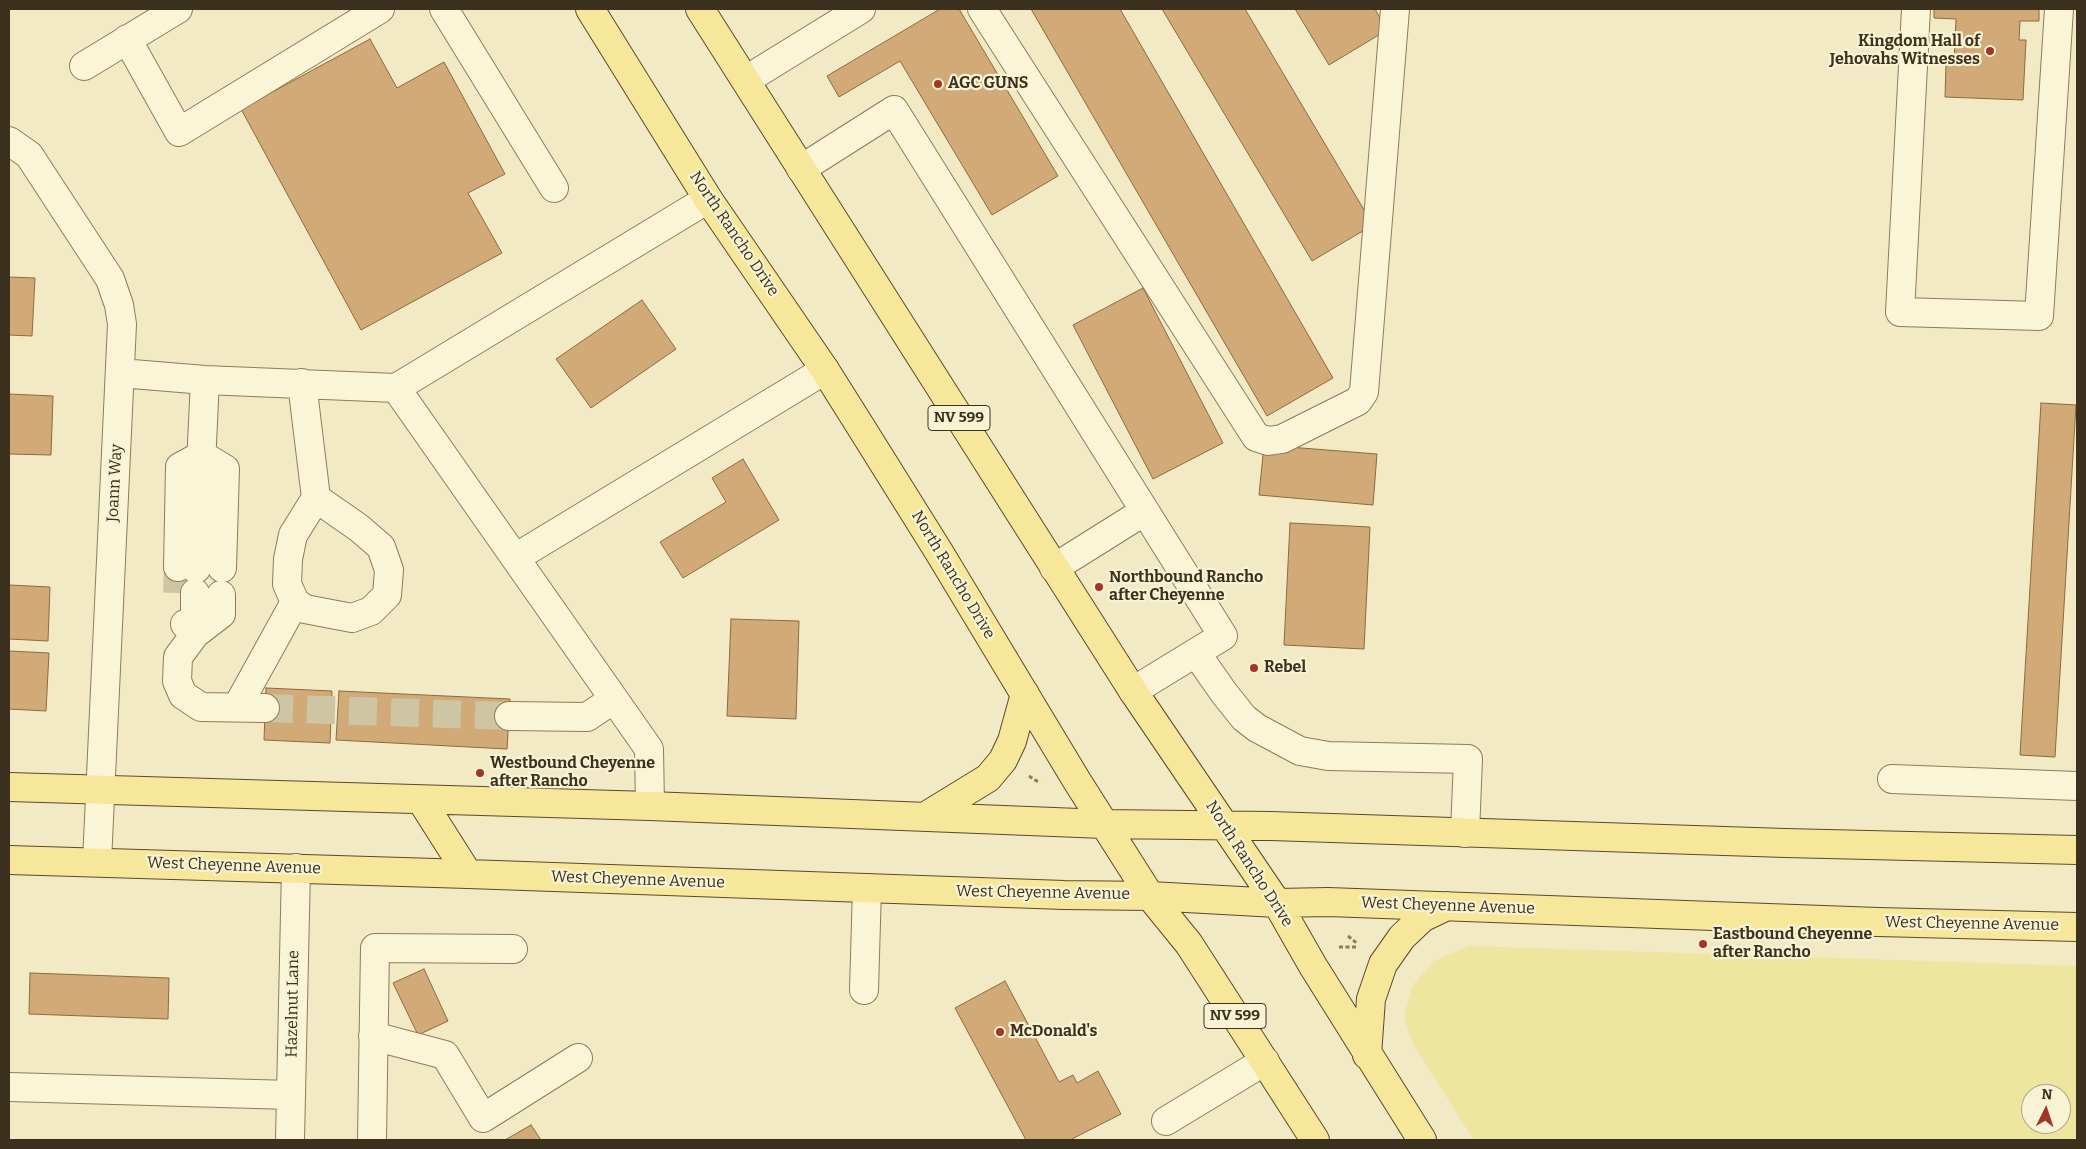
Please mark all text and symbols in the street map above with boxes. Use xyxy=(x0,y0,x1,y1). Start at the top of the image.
place label: Kingdom Hall of Jehovahs Witnesses xyxy=(1830,32,1980,70)
marker: Kingdom Hall of Jehovahs Witnesses xyxy=(1984,45,1996,57)
place label: AGC GUNS xyxy=(948,74,1028,94)
marker: AGC GUNS xyxy=(932,78,944,90)
street label: North Rancho Drive xyxy=(685,168,783,300)
road number: NV 599 xyxy=(928,406,990,430)
street label: Joann Way xyxy=(103,443,127,523)
street label: North Rancho Drive xyxy=(907,507,999,643)
place label: Northbound Rancho after Cheyenne xyxy=(1109,568,1263,606)
marker: Northbound Rancho after Cheyenne xyxy=(1093,581,1105,593)
place label: Rebel xyxy=(1264,658,1306,678)
marker: Rebel xyxy=(1248,662,1260,674)
place label: Westbound Cheyenne after Rancho xyxy=(490,754,655,792)
marker: Westbound Cheyenne after Rancho xyxy=(474,767,486,779)
street label: North Rancho Drive xyxy=(1201,797,1297,931)
street label: West Cheyenne Avenue xyxy=(147,853,321,879)
street label: West Cheyenne Avenue xyxy=(551,867,725,893)
street label: West Cheyenne Avenue xyxy=(956,882,1130,904)
street label: West Cheyenne Avenue xyxy=(1361,893,1535,919)
street label: West Cheyenne Avenue xyxy=(1885,913,2059,935)
place label: Eastbound Cheyenne after Rancho xyxy=(1713,925,1872,963)
marker: Eastbound Cheyenne after Rancho xyxy=(1697,938,1709,950)
street label: Hazelnut Lane xyxy=(282,950,304,1058)
road number: NV 599 xyxy=(1204,1004,1266,1028)
place label: McDonald's xyxy=(1010,1022,1097,1042)
marker: McDonald's xyxy=(994,1026,1006,1038)
north arrow xyxy=(2021,1084,2071,1134)
text: N xyxy=(2041,1086,2053,1103)

